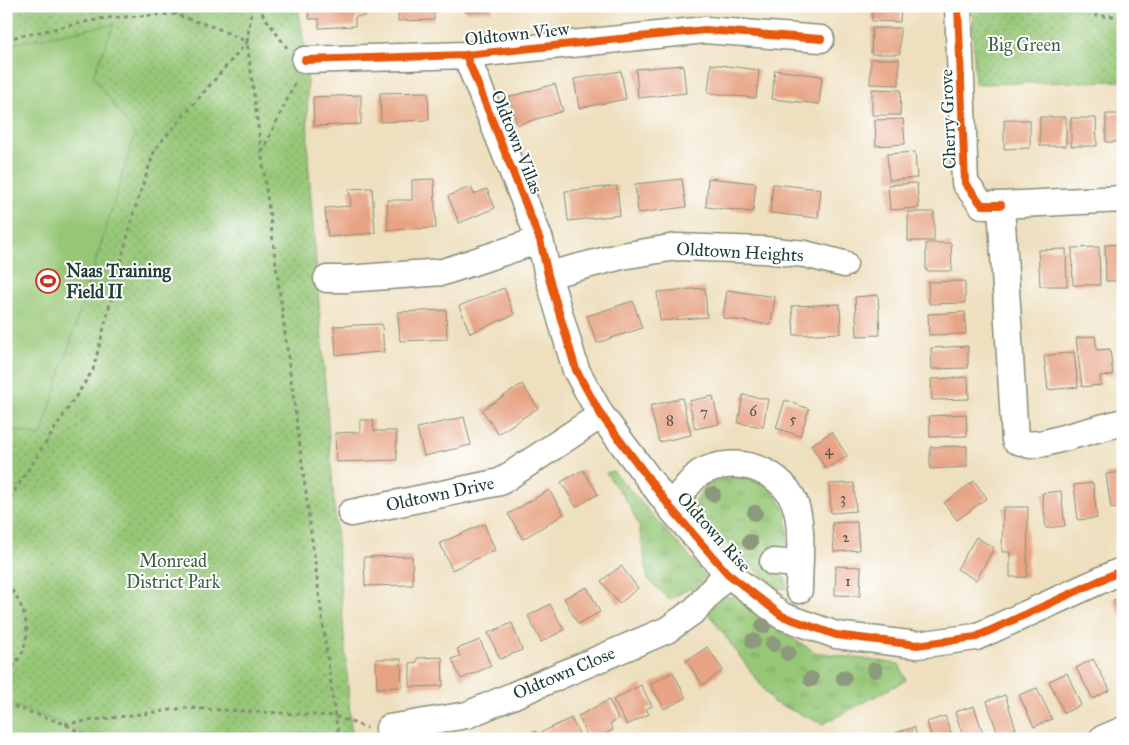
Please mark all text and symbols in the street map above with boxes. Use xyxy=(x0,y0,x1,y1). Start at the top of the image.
street label: Oldtown View xyxy=(464,18,571,50)
park label: Big Green xyxy=(987,34,1061,57)
street label: Cherry Grove xyxy=(935,68,961,170)
street label: Oldtown Villas xyxy=(486,87,548,197)
street label: Oldtown Heights xyxy=(676,238,804,267)
place label: Naas Training Field II xyxy=(66,260,171,303)
sports icon: Naas Training Field II xyxy=(35,268,61,294)
house number: 6 xyxy=(749,402,758,420)
house number: 7 xyxy=(700,403,708,421)
house number: 5 xyxy=(790,410,797,428)
house number: 8 xyxy=(666,411,674,429)
house number: 4 xyxy=(825,441,834,459)
street label: Oldtown Drive xyxy=(384,472,496,516)
street label: Oldtown Rise xyxy=(672,487,756,577)
house number: 3 xyxy=(840,489,846,507)
house number: 2 xyxy=(842,528,850,546)
park label: Monread District Park xyxy=(126,550,221,593)
house number: 1 xyxy=(845,572,851,590)
street label: Oldtown Close xyxy=(510,642,618,704)

